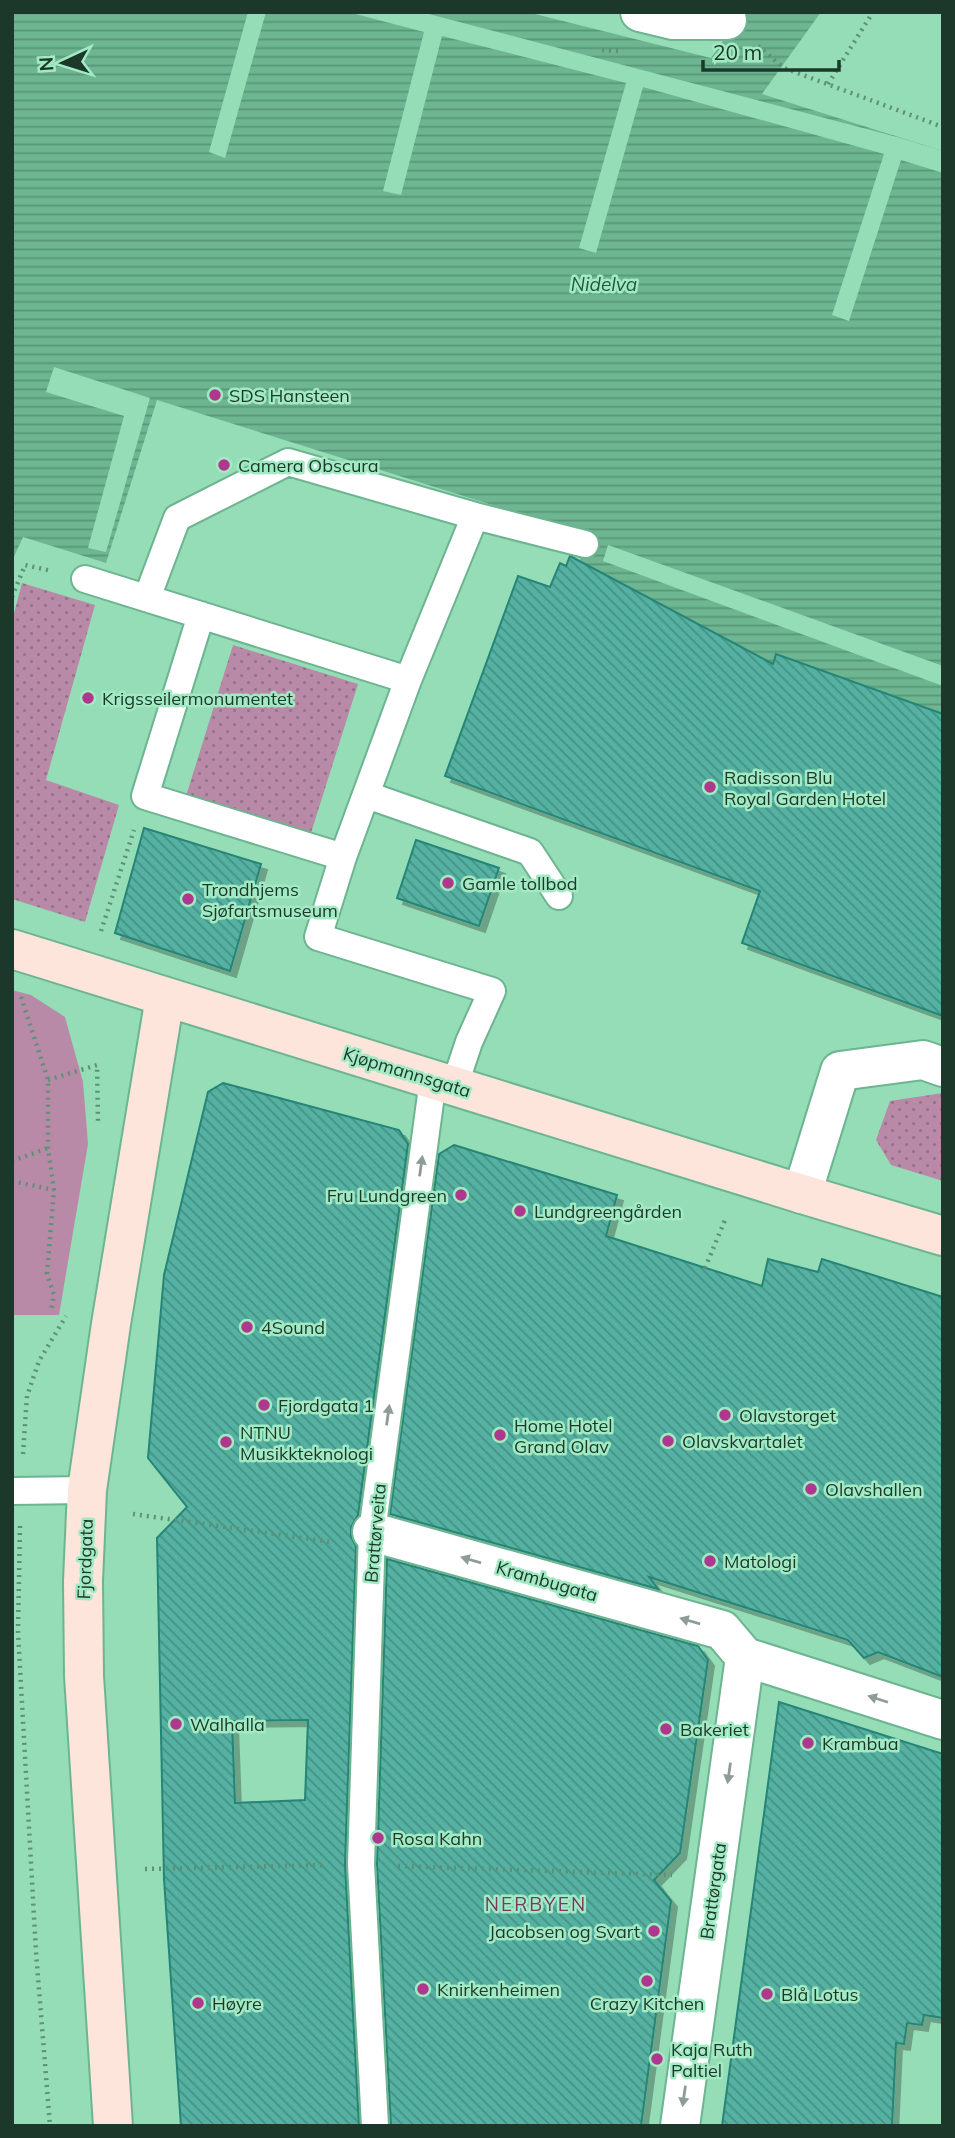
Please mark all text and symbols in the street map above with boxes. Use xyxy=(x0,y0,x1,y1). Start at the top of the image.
north arrow xyxy=(28,28,98,98)
scale bar xyxy=(703,28,839,72)
text: 20 m xyxy=(713,39,762,65)
text: N xyxy=(34,56,59,72)
water label: Nidelva xyxy=(571,272,637,296)
place label: SDS Hansteen xyxy=(229,384,350,407)
marker: SDS Hansteen xyxy=(207,387,223,403)
place label: Camera Obscura xyxy=(238,454,379,477)
marker: Camera Obscura xyxy=(216,457,232,473)
place label: Krigsseilermonumentet xyxy=(102,687,293,710)
marker: Krigsseilermonumentet xyxy=(80,690,96,706)
place label: Radisson Blu Royal Garden Hotel xyxy=(724,766,886,810)
marker: Radisson Blu Royal Garden Hotel xyxy=(702,779,718,795)
place label: Gamle tollbod xyxy=(462,872,577,895)
marker: Gamle tollbod xyxy=(440,875,456,891)
place label: Trondhjems Sjøfartsmuseum xyxy=(202,878,338,922)
marker: Trondhjems Sjøfartsmuseum xyxy=(180,891,196,907)
street label: Kjøpmannsgata xyxy=(340,1042,474,1102)
one-way arrow xyxy=(416,1155,427,1177)
place label: Fru Lundgreen xyxy=(327,1184,447,1207)
marker: Fru Lundgreen xyxy=(453,1187,469,1203)
place label: Lundgreengården xyxy=(534,1200,682,1223)
marker: Lundgreengården xyxy=(512,1203,528,1219)
place label: 4Sound xyxy=(261,1316,325,1339)
marker: 4Sound xyxy=(239,1319,255,1335)
place label: Fjordgata 1 xyxy=(278,1394,374,1417)
marker: Fjordgata 1 xyxy=(256,1397,272,1413)
one-way arrow xyxy=(382,1404,393,1426)
place label: Olavstorget xyxy=(739,1404,836,1427)
marker: Olavstorget xyxy=(717,1407,733,1423)
place label: Home Hotel Grand Olav xyxy=(514,1414,613,1458)
place label: NTNU Musikkteknologi xyxy=(240,1421,373,1465)
marker: Home Hotel Grand Olav xyxy=(492,1427,508,1443)
place label: Olavskvartalet xyxy=(682,1430,803,1453)
marker: Olavskvartalet xyxy=(660,1433,676,1449)
marker: NTNU Musikkteknologi xyxy=(218,1434,234,1450)
place label: Olavshallen xyxy=(825,1478,922,1501)
marker: Olavshallen xyxy=(803,1481,819,1497)
street label: Brattørveita xyxy=(359,1482,391,1584)
street label: Fjordgata xyxy=(72,1518,98,1600)
place label: Matologi xyxy=(724,1550,796,1573)
marker: Matologi xyxy=(702,1553,718,1569)
one-way arrow xyxy=(460,1554,481,1564)
street label: Krambugata xyxy=(494,1556,600,1606)
one-way arrow xyxy=(679,1615,701,1626)
one-way arrow xyxy=(867,1693,888,1704)
place label: Walhalla xyxy=(190,1713,265,1736)
marker: Walhalla xyxy=(168,1716,184,1732)
place label: Bakeriet xyxy=(680,1718,749,1741)
marker: Bakeriet xyxy=(658,1721,674,1737)
place label: Krambua xyxy=(822,1732,898,1755)
marker: Krambua xyxy=(800,1735,816,1751)
one-way arrow xyxy=(723,1762,734,1784)
place label: Rosa Kahn xyxy=(392,1827,482,1850)
marker: Rosa Kahn xyxy=(370,1830,386,1846)
street label: Brattørgata xyxy=(695,1841,731,1941)
district label: NERBYEN xyxy=(485,1892,587,1916)
place label: Jacobsen og Svart xyxy=(489,1920,640,1943)
marker: Jacobsen og Svart xyxy=(646,1923,662,1939)
marker: Crazy Kitchen xyxy=(639,1973,655,1989)
place label: Knirkenheimen xyxy=(437,1978,560,2001)
marker: Knirkenheimen xyxy=(415,1981,431,1997)
place label: Blå Lotus xyxy=(781,1983,859,2006)
marker: Blå Lotus xyxy=(759,1986,775,2002)
place label: Høyre xyxy=(212,1992,262,2015)
place label: Crazy Kitchen xyxy=(590,1992,704,2015)
marker: Høyre xyxy=(190,1995,206,2011)
place label: Kaja Ruth Paltiel xyxy=(671,2038,753,2082)
marker: Kaja Ruth Paltiel xyxy=(649,2051,665,2067)
one-way arrow xyxy=(678,2085,689,2107)

